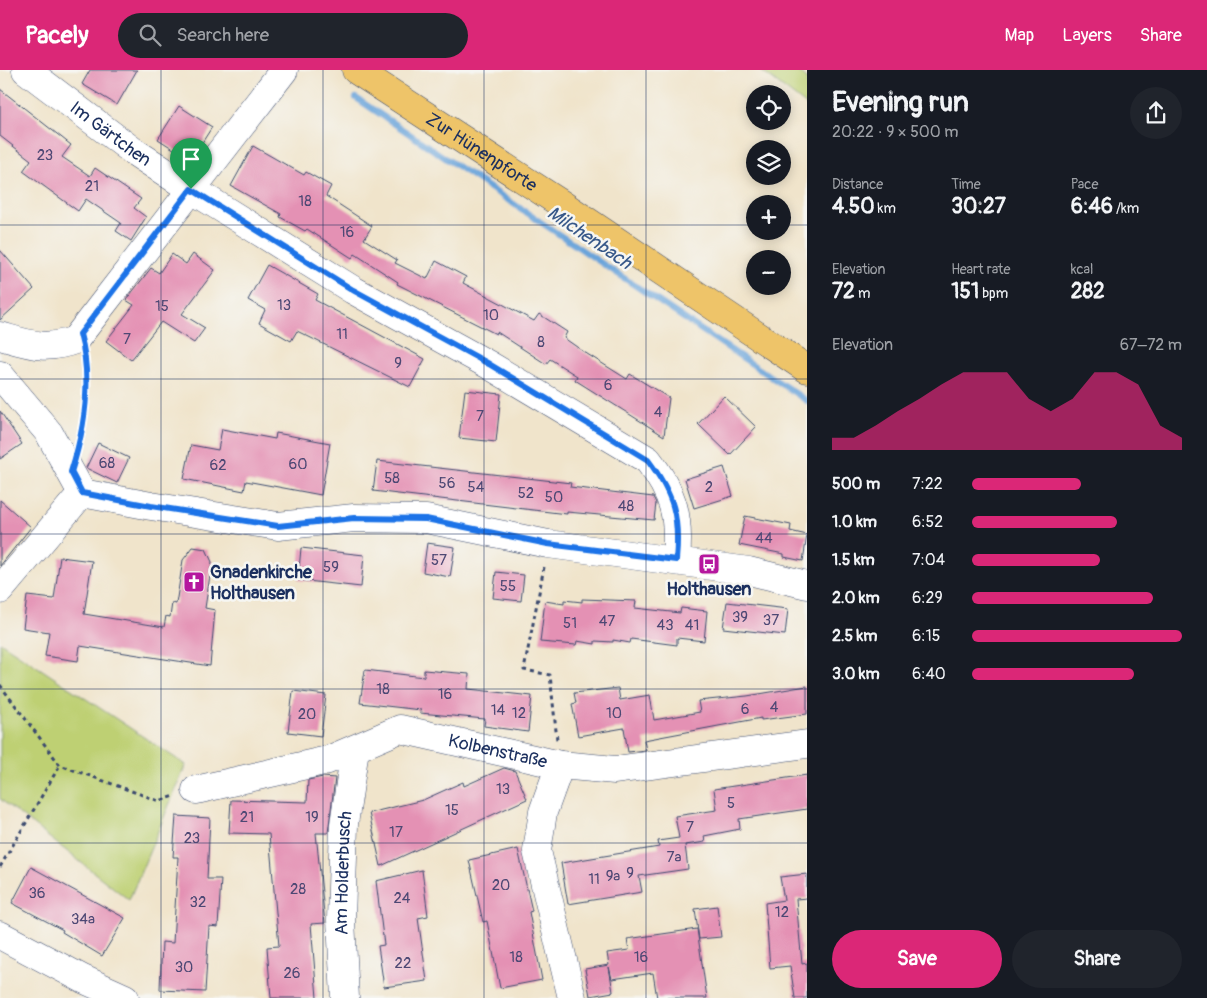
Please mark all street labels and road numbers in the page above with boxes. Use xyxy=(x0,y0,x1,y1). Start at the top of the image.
street label: Im Gärtchen xyxy=(65,96,155,172)
street label: Zur Hünenpforte xyxy=(421,108,541,197)
street label: Kolbenstraße xyxy=(446,729,550,774)
street label: Am Holderbusch xyxy=(330,809,358,936)

